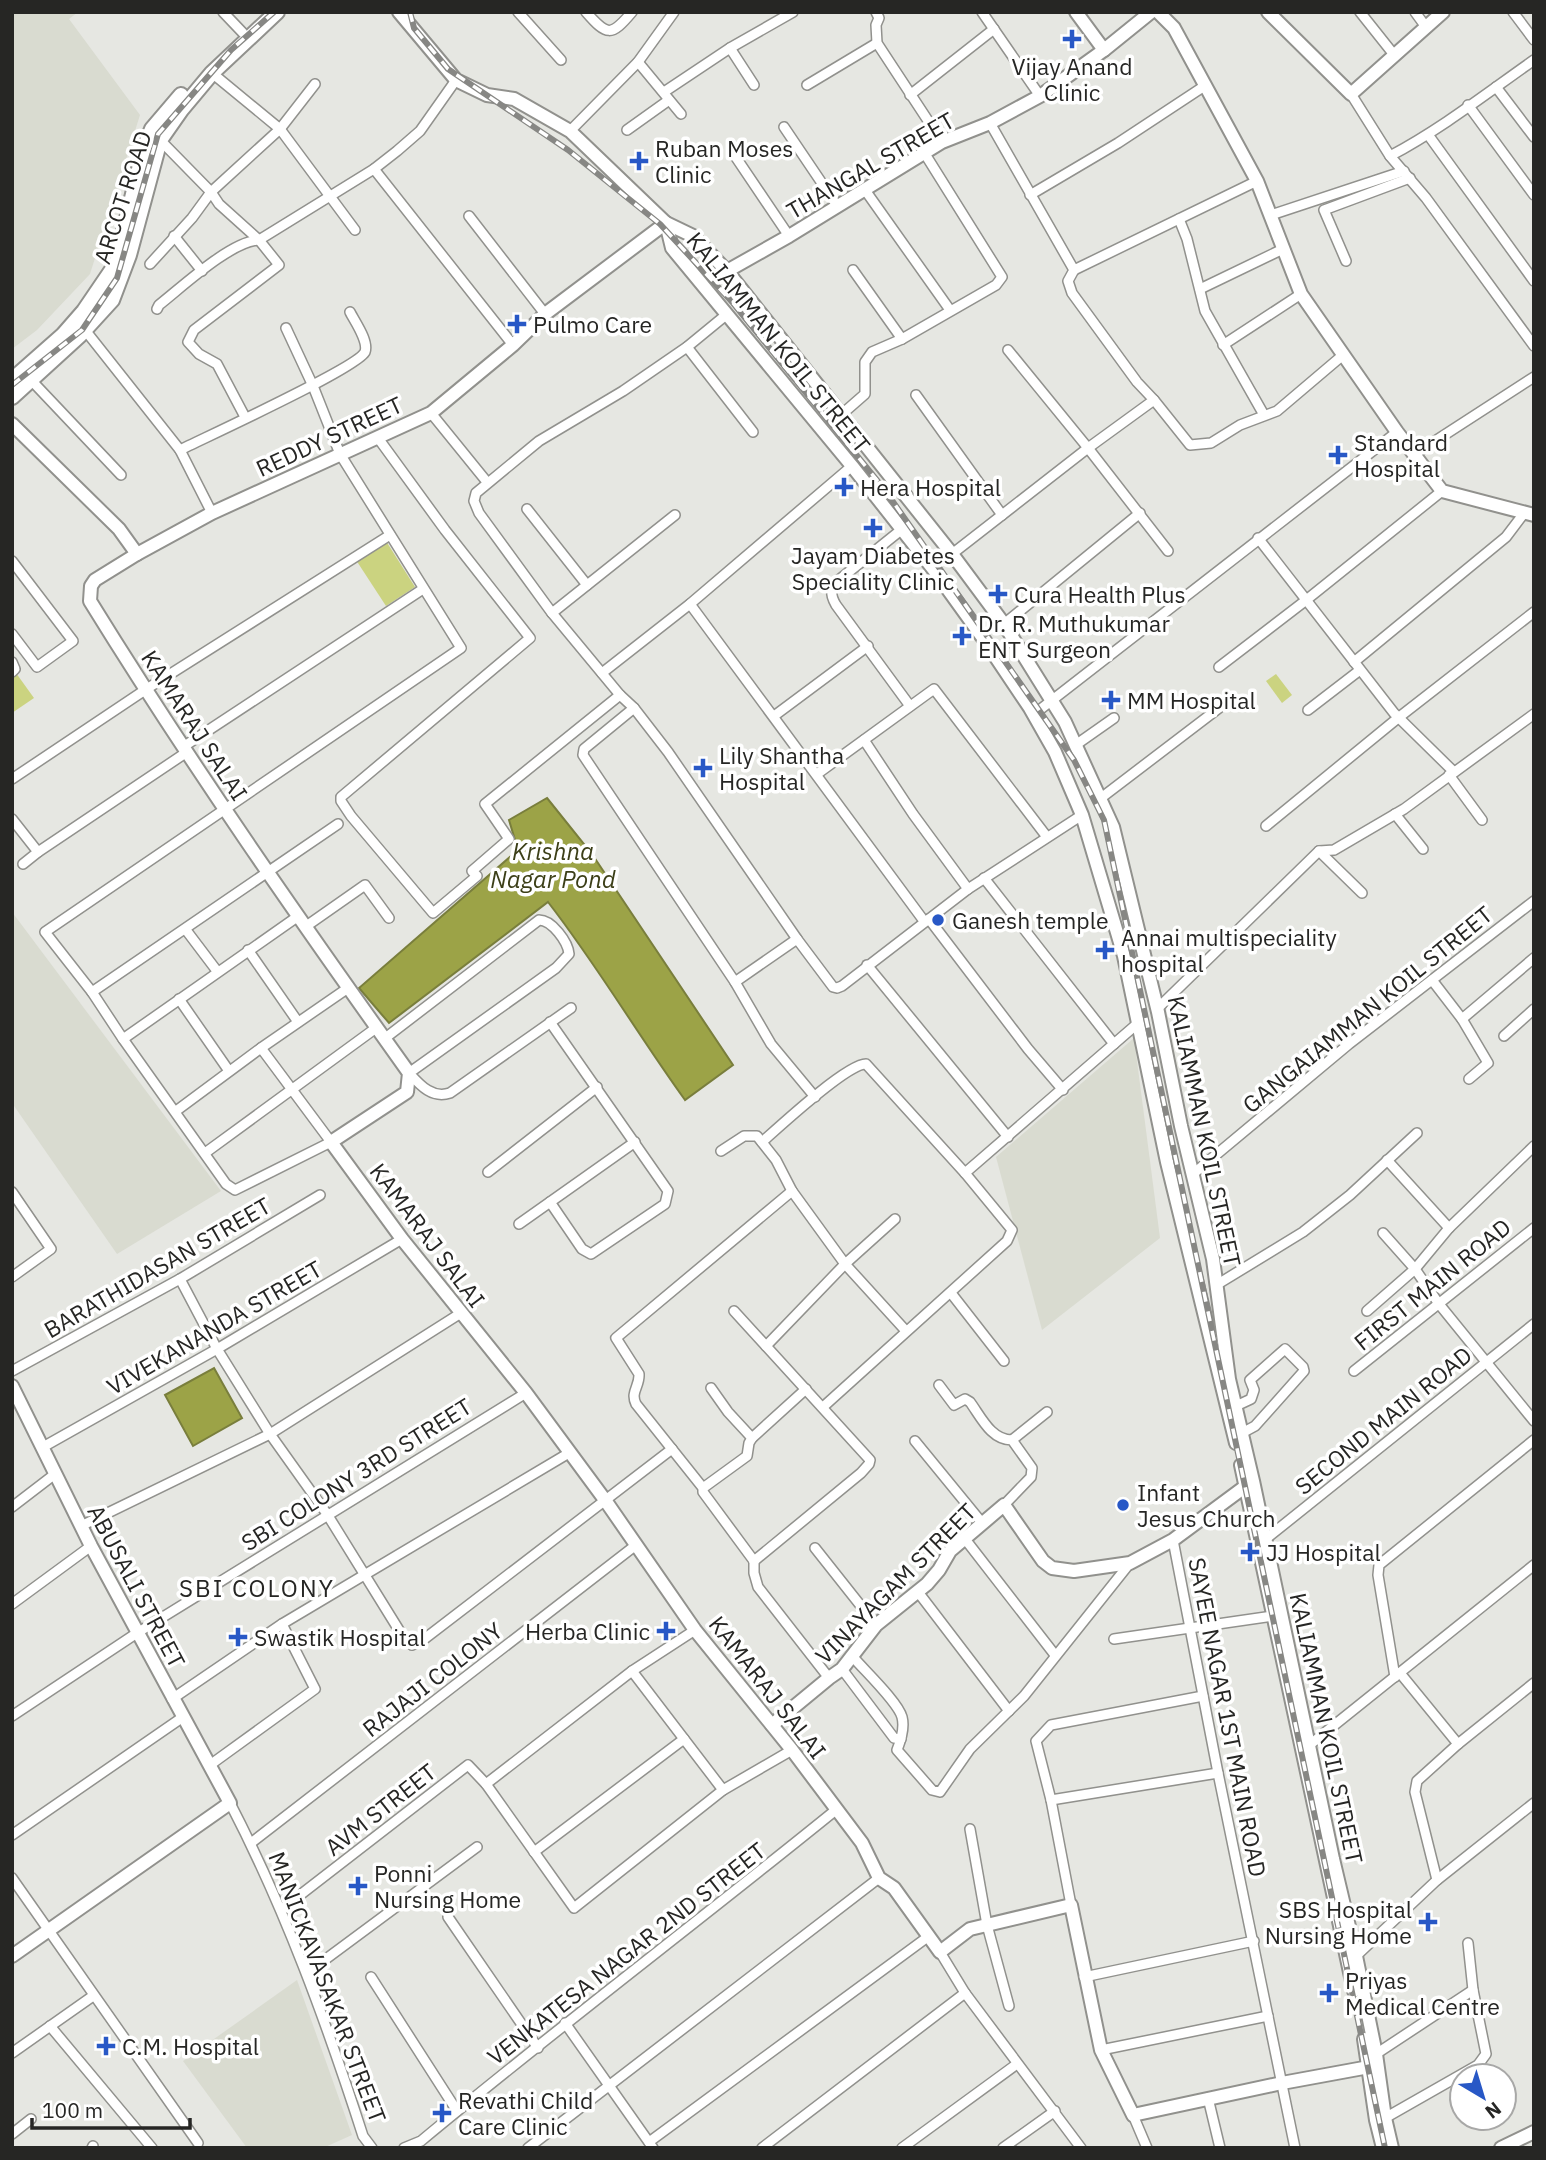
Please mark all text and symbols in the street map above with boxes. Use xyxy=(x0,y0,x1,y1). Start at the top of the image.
marker: Vijay Anand Clinic xyxy=(1062,29,1082,49)
place label: Vijay Anand Clinic xyxy=(1011,51,1133,107)
street label: THANGAL STREET xyxy=(781,105,959,225)
street label: ARCOT ROAD xyxy=(86,127,158,267)
place label: Ruban Moses Clinic xyxy=(655,133,793,189)
marker: Ruban Moses Clinic xyxy=(629,151,649,171)
street label: KALIAMMAN KOIL STREET xyxy=(681,225,877,459)
place label: Pulmo Care xyxy=(533,309,652,339)
marker: Pulmo Care xyxy=(507,314,527,334)
street label: REDDY STREET xyxy=(251,389,407,483)
place label: Standard Hospital xyxy=(1354,427,1448,483)
marker: Standard Hospital xyxy=(1328,445,1348,465)
place label: Hera Hospital xyxy=(860,472,1001,502)
marker: Hera Hospital xyxy=(834,477,854,497)
marker: Jayam Diabetes Speciality Clinic xyxy=(863,518,883,538)
place label: Jayam Diabetes Speciality Clinic xyxy=(791,540,955,596)
place label: Cura Health Plus xyxy=(1014,579,1186,609)
marker: Cura Health Plus xyxy=(988,584,1008,604)
place label: Dr. R. Muthukumar ENT Surgeon xyxy=(978,608,1170,664)
marker: Dr. R. Muthukumar ENT Surgeon xyxy=(952,626,972,646)
street label: KAMARAJ SALAI xyxy=(135,644,255,806)
place label: MM Hospital xyxy=(1127,685,1256,715)
marker: MM Hospital xyxy=(1101,690,1121,710)
place label: Lily Shantha Hospital xyxy=(719,740,844,796)
marker: Lily Shantha Hospital xyxy=(693,758,713,778)
water label: Krishna Nagar Pond xyxy=(490,835,616,895)
street label: GANGAIAMMAN KOIL STREET xyxy=(1236,899,1498,1119)
place label: Ganesh temple xyxy=(952,905,1109,935)
marker: Ganesh temple xyxy=(930,912,946,928)
place label: Annai multispeciality hospital xyxy=(1121,922,1337,978)
marker: Annai multispeciality hospital xyxy=(1095,940,1115,960)
street label: KALIAMMAN KOIL STREET xyxy=(1162,993,1248,1269)
street label: KAMARAJ SALAI xyxy=(364,1157,492,1313)
street label: BARATHIDASAN STREET xyxy=(38,1190,276,1344)
street label: FIRST MAIN ROAD xyxy=(1347,1212,1517,1356)
street label: VIVEKANANDA STREET xyxy=(101,1253,327,1401)
street label: SECOND MAIN ROAD xyxy=(1288,1339,1478,1501)
street label: SBI COLONY 3RD STREET xyxy=(235,1391,477,1557)
place label: Infant Jesus Church xyxy=(1137,1477,1276,1533)
street label: VINAYAGAM STREET xyxy=(808,1496,982,1670)
marker: Infant Jesus Church xyxy=(1115,1497,1131,1513)
street label: ABUSALI STREET xyxy=(81,1499,193,1673)
place label: JJ Hospital xyxy=(1266,1537,1381,1567)
marker: JJ Hospital xyxy=(1240,1542,1260,1562)
street label: SAYEE NAGAR 1ST MAIN ROAD xyxy=(1182,1555,1274,1879)
district label: SBI COLONY xyxy=(179,1572,335,1604)
street label: KALIAMMAN KOIL STREET xyxy=(1284,1590,1370,1866)
street label: KAMARAJ SALAI xyxy=(703,1609,833,1765)
street label: RAJAJI COLONY xyxy=(356,1615,508,1743)
place label: Herba Clinic xyxy=(525,1616,650,1646)
marker: Herba Clinic xyxy=(656,1621,676,1641)
place label: Swastik Hospital xyxy=(254,1622,426,1652)
marker: Swastik Hospital xyxy=(228,1627,248,1647)
street label: AVM STREET xyxy=(318,1756,442,1862)
street label: VENKATESA NAGAR 2ND STREET xyxy=(481,1835,771,2071)
street label: MANICKAVASAKAR STREET xyxy=(262,1847,394,2127)
place label: Ponni Nursing Home xyxy=(374,1858,521,1914)
marker: Ponni Nursing Home xyxy=(348,1876,368,1896)
place label: SBS Hospital Nursing Home xyxy=(1265,1894,1412,1950)
marker: SBS Hospital Nursing Home xyxy=(1418,1912,1438,1932)
place label: Priyas Medical Centre xyxy=(1345,1965,1500,2021)
marker: Priyas Medical Centre xyxy=(1319,1983,1339,2003)
place label: C.M. Hospital xyxy=(122,2031,259,2061)
marker: C.M. Hospital xyxy=(96,2036,116,2056)
north arrow xyxy=(1448,2062,1518,2132)
place label: Revathi Child Care Clinic xyxy=(458,2085,593,2141)
scale bar xyxy=(32,2086,189,2130)
text: 100 m xyxy=(42,2096,103,2124)
text: N xyxy=(1481,2097,1506,2124)
marker: Revathi Child Care Clinic xyxy=(432,2103,452,2123)

